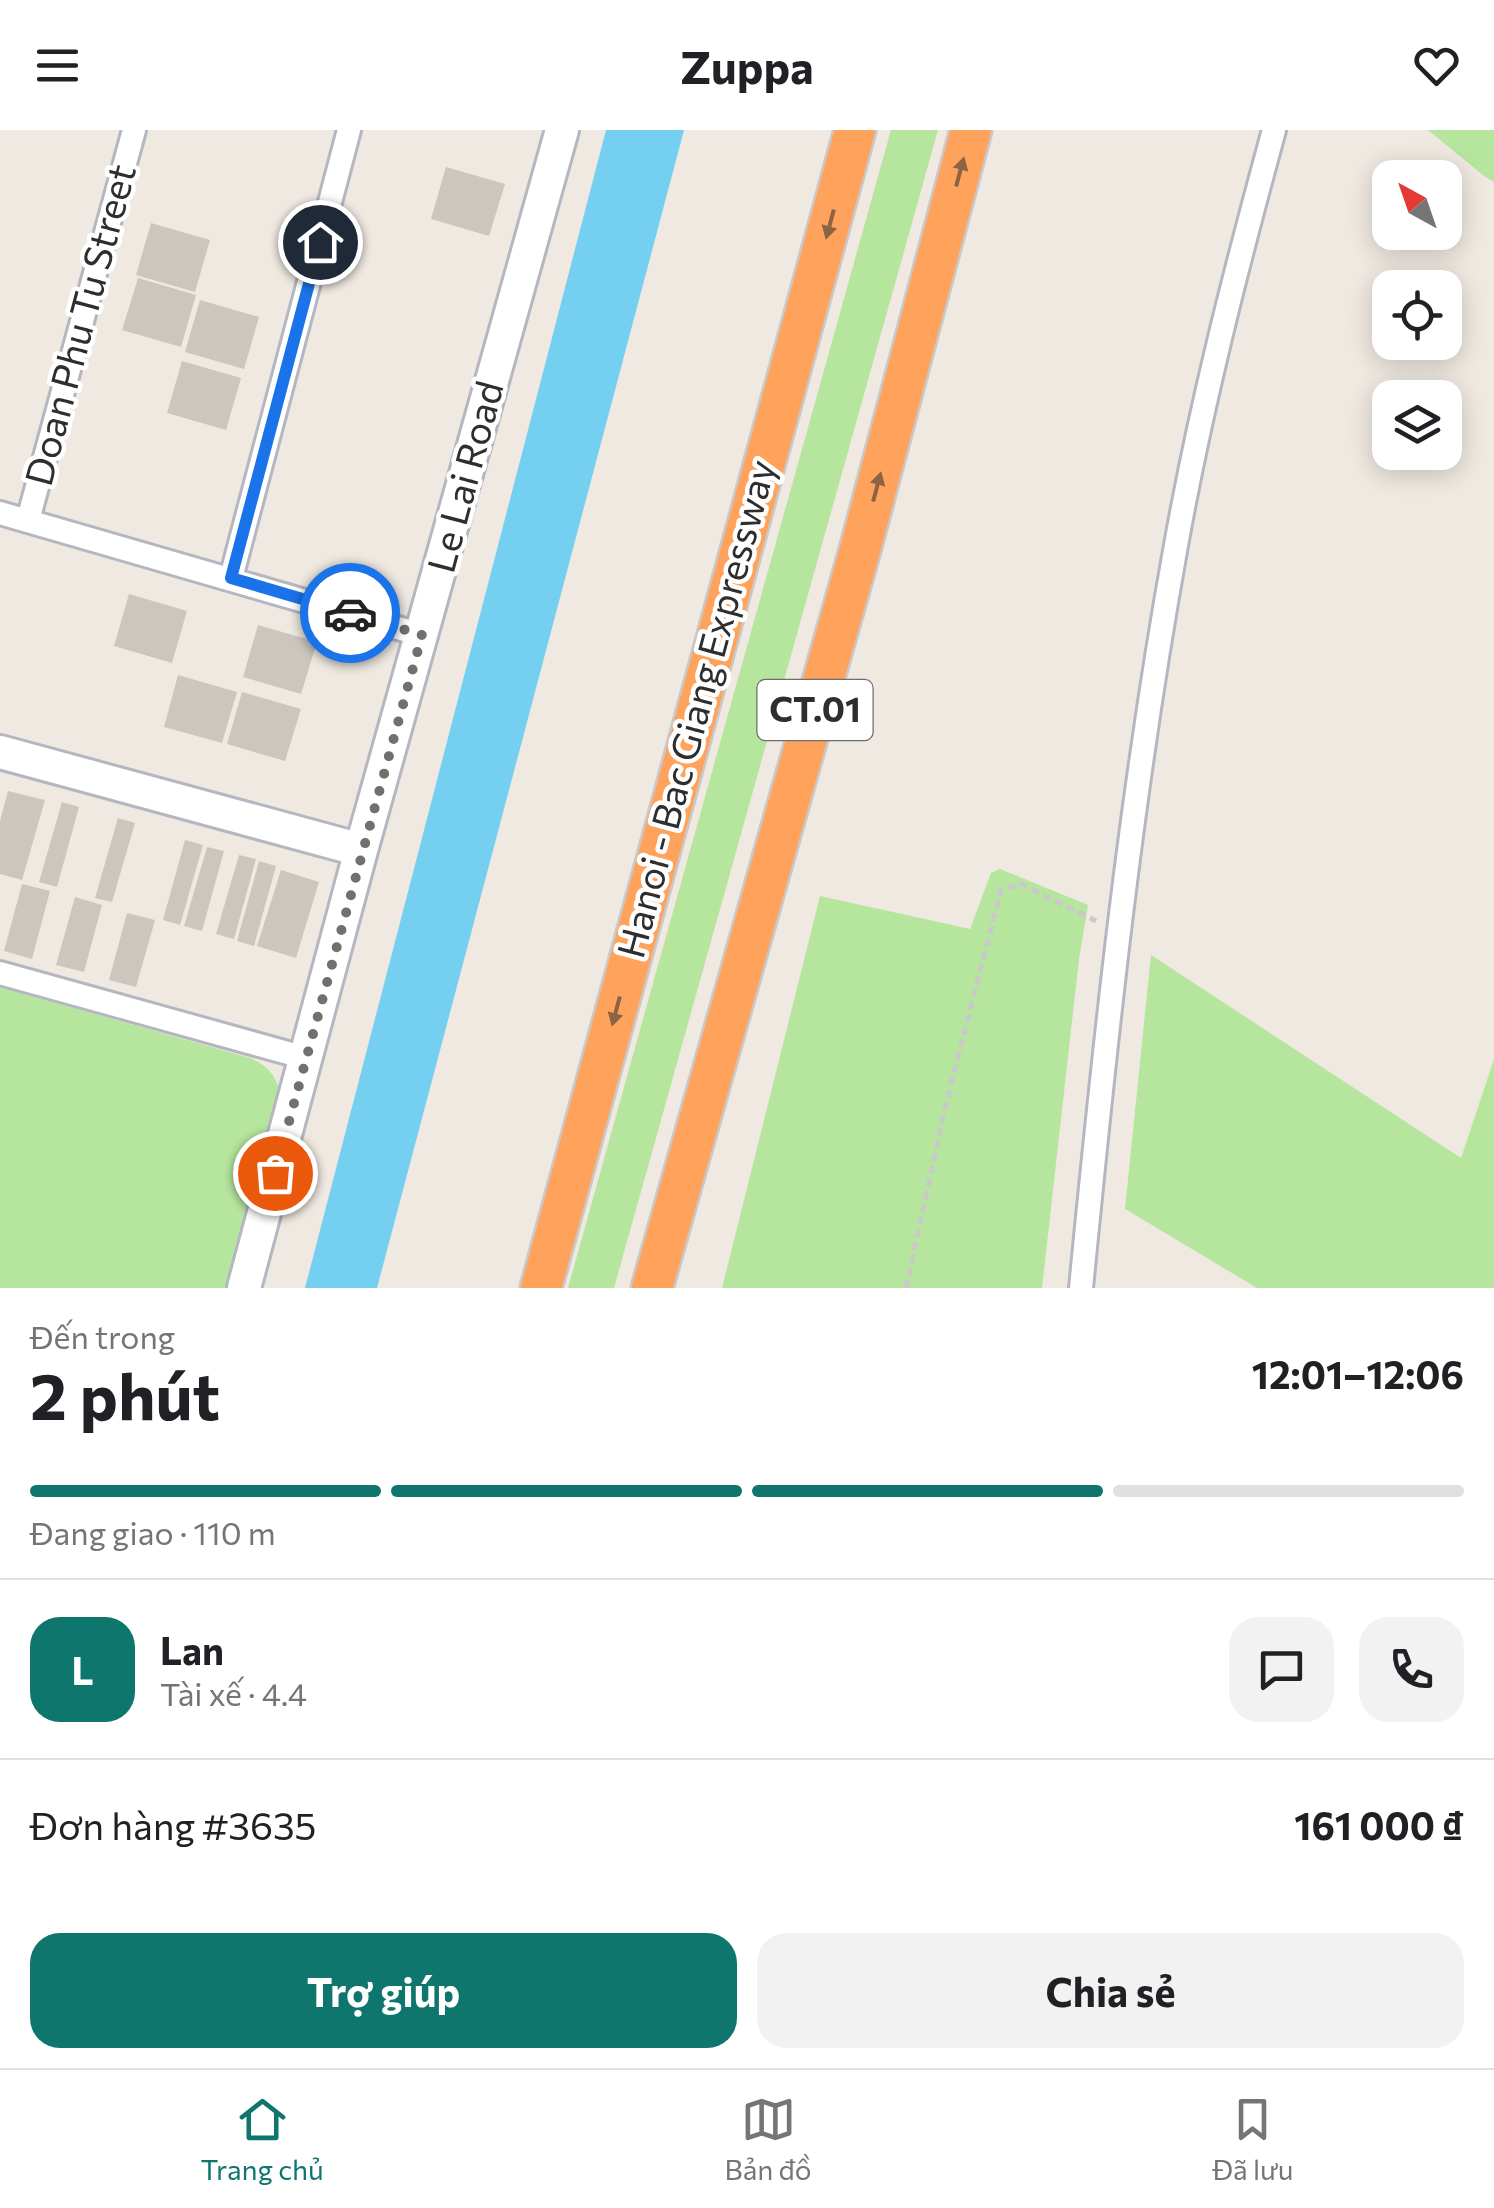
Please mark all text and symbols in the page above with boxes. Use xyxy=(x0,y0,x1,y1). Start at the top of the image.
icon: menu xyxy=(30,38,85,93)
text: Zuppa xyxy=(680,38,814,93)
icon: heart xyxy=(1409,38,1464,93)
one-way arrow xyxy=(952,156,968,187)
street label: Doan Phu Tu Street xyxy=(13,158,144,490)
north arrow xyxy=(1372,160,1462,250)
map controls xyxy=(1372,160,1462,470)
pin xyxy=(278,200,363,285)
one-way arrow xyxy=(822,209,837,240)
icon: home xyxy=(293,215,348,270)
button: locate xyxy=(1372,270,1462,360)
street label: Le Lai Road xyxy=(415,375,512,577)
button: layers xyxy=(1372,380,1462,470)
street label: Hanoi - Bac Giang Expressway xyxy=(605,454,784,963)
one-way arrow xyxy=(870,471,886,502)
courier xyxy=(300,563,400,663)
icon: car xyxy=(323,586,378,641)
road number: CT.01 xyxy=(758,680,872,740)
one-way arrow xyxy=(608,996,623,1026)
pin xyxy=(233,1131,318,1216)
icon: bag xyxy=(248,1146,303,1201)
text: Đến trong xyxy=(30,1316,175,1356)
text: 12:01–12:06 xyxy=(1252,1350,1464,1397)
text: 2 phút xyxy=(30,1354,220,1433)
text: Đang giao · 110 m xyxy=(30,1512,276,1552)
button: chat xyxy=(1229,1617,1334,1722)
button: phone xyxy=(1359,1617,1464,1722)
text: Lan xyxy=(160,1626,224,1673)
text: L xyxy=(71,1646,94,1693)
text: Tài xế · 4.4 xyxy=(160,1673,307,1713)
text: Đơn hàng #3635 xyxy=(30,1801,316,1848)
text: 161 000 ₫ xyxy=(1294,1801,1464,1848)
button: Trợ giúp xyxy=(30,1933,737,2048)
button: Chia sẻ xyxy=(757,1933,1464,2048)
tab: Trang chủ xyxy=(200,2092,324,2186)
tab: Bản đồ xyxy=(725,2092,812,2186)
tab: Đã lưu xyxy=(1212,2092,1294,2186)

